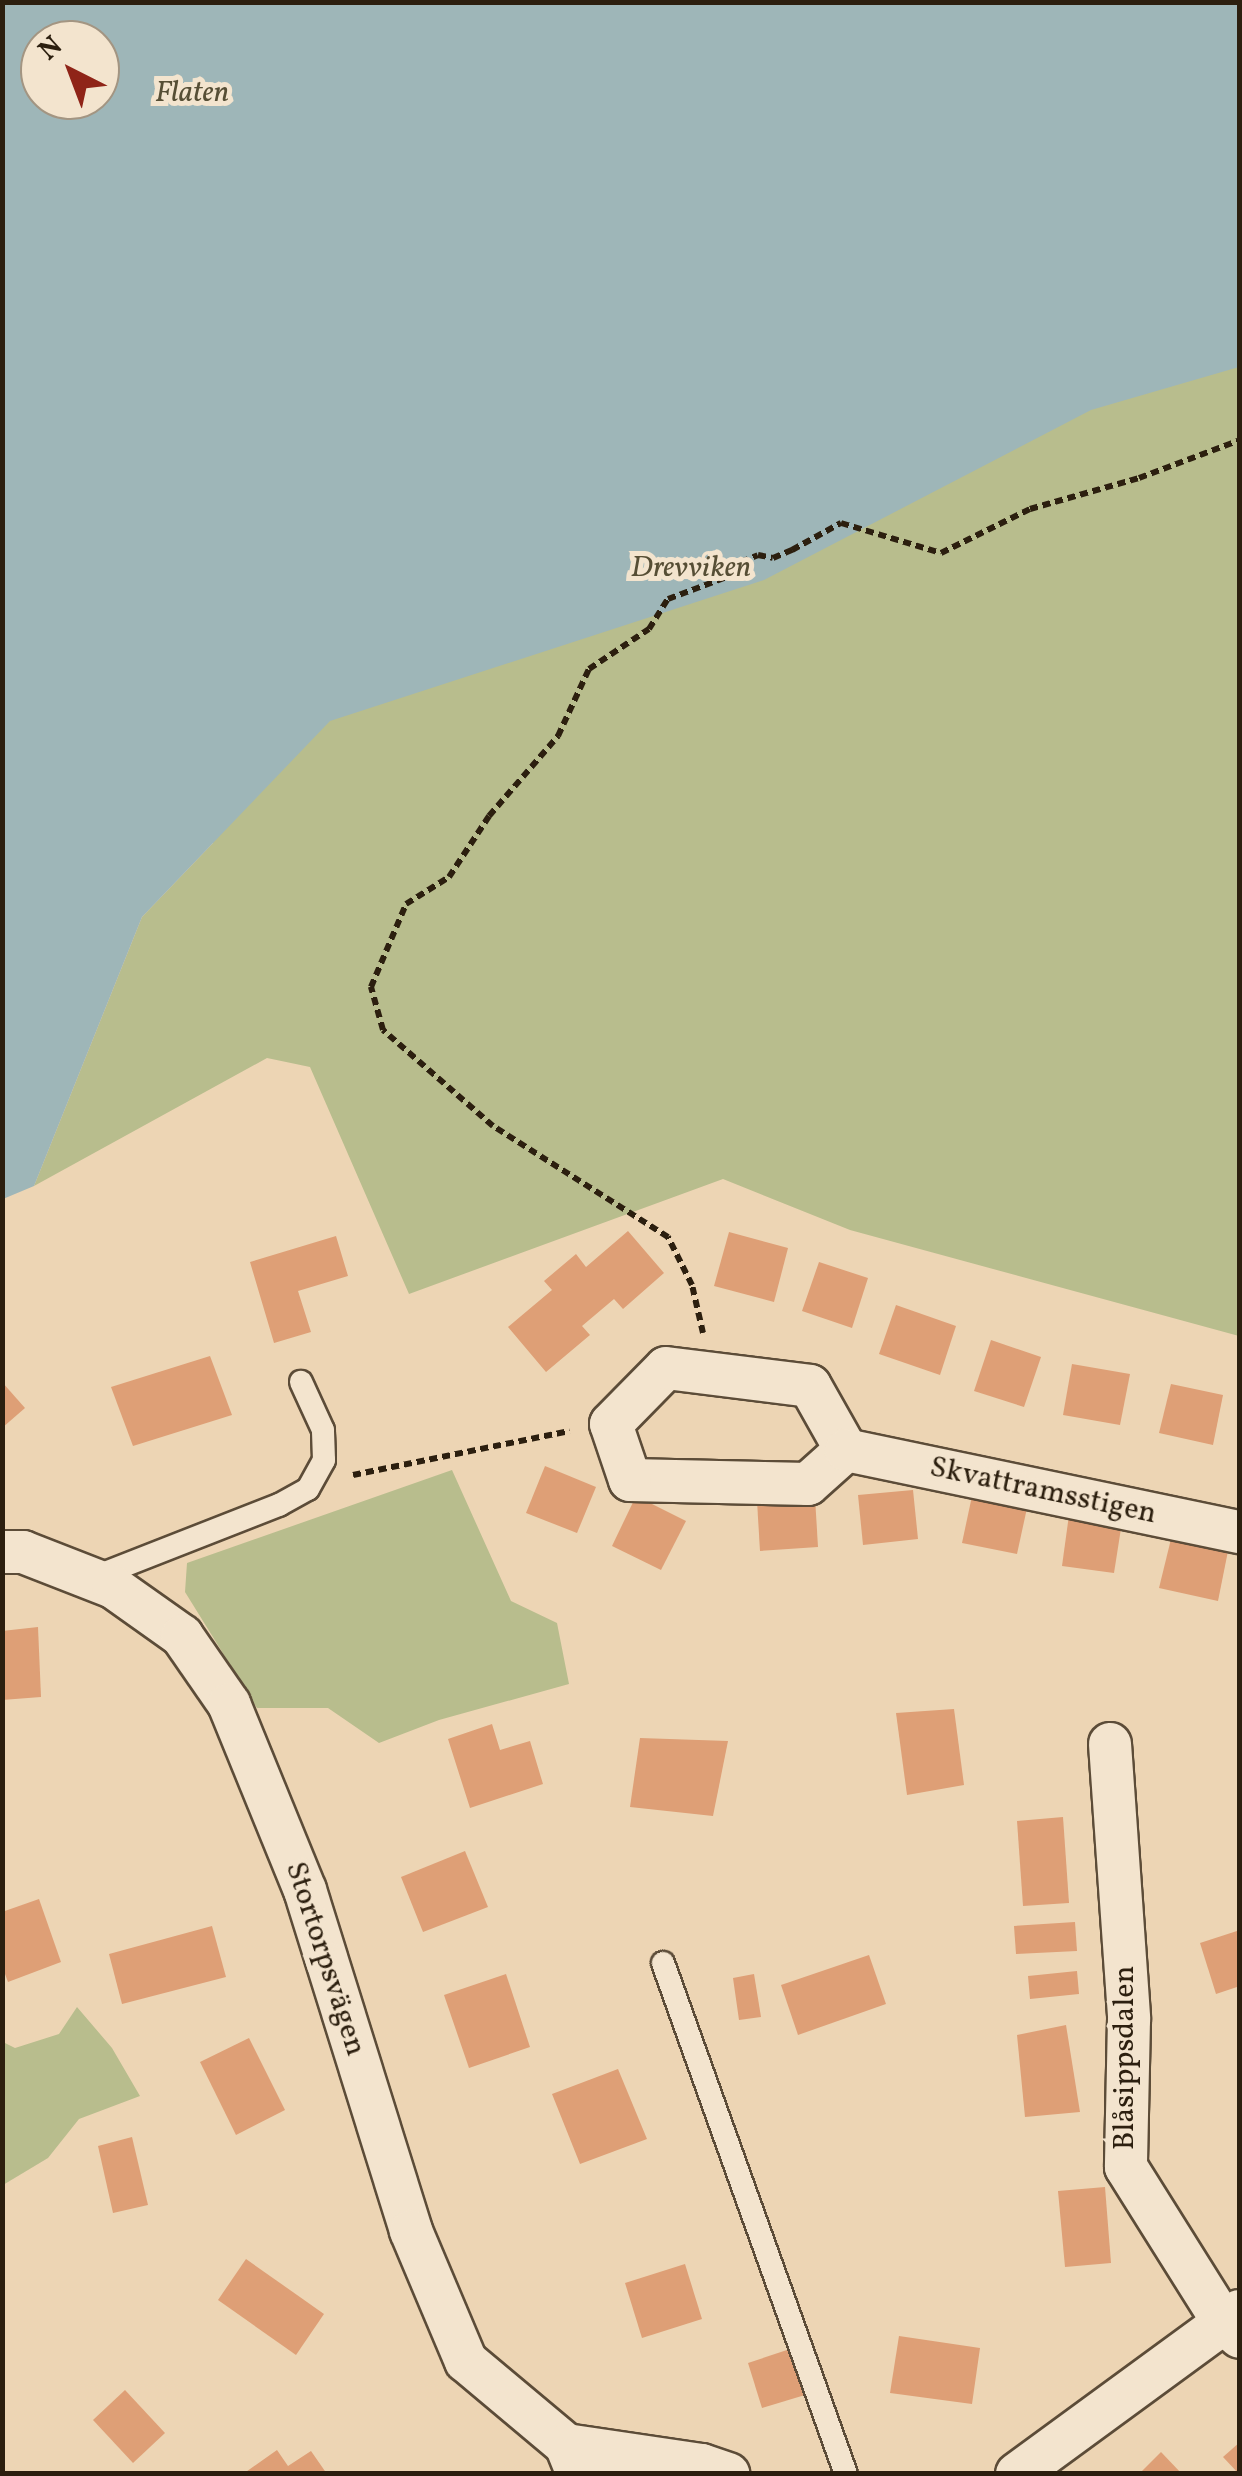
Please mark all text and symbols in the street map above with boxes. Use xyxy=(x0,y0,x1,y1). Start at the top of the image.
north arrow xyxy=(20,20,120,120)
text: N xyxy=(30,28,72,70)
park label: Flaten xyxy=(155,75,229,111)
park label: Drevviken xyxy=(631,550,751,586)
street label: Skvattramsstigen xyxy=(926,1449,1160,1533)
street label: Stortorpsvägen xyxy=(277,1857,373,2061)
street label: Blåsippsdalen xyxy=(1107,1966,1143,2150)

